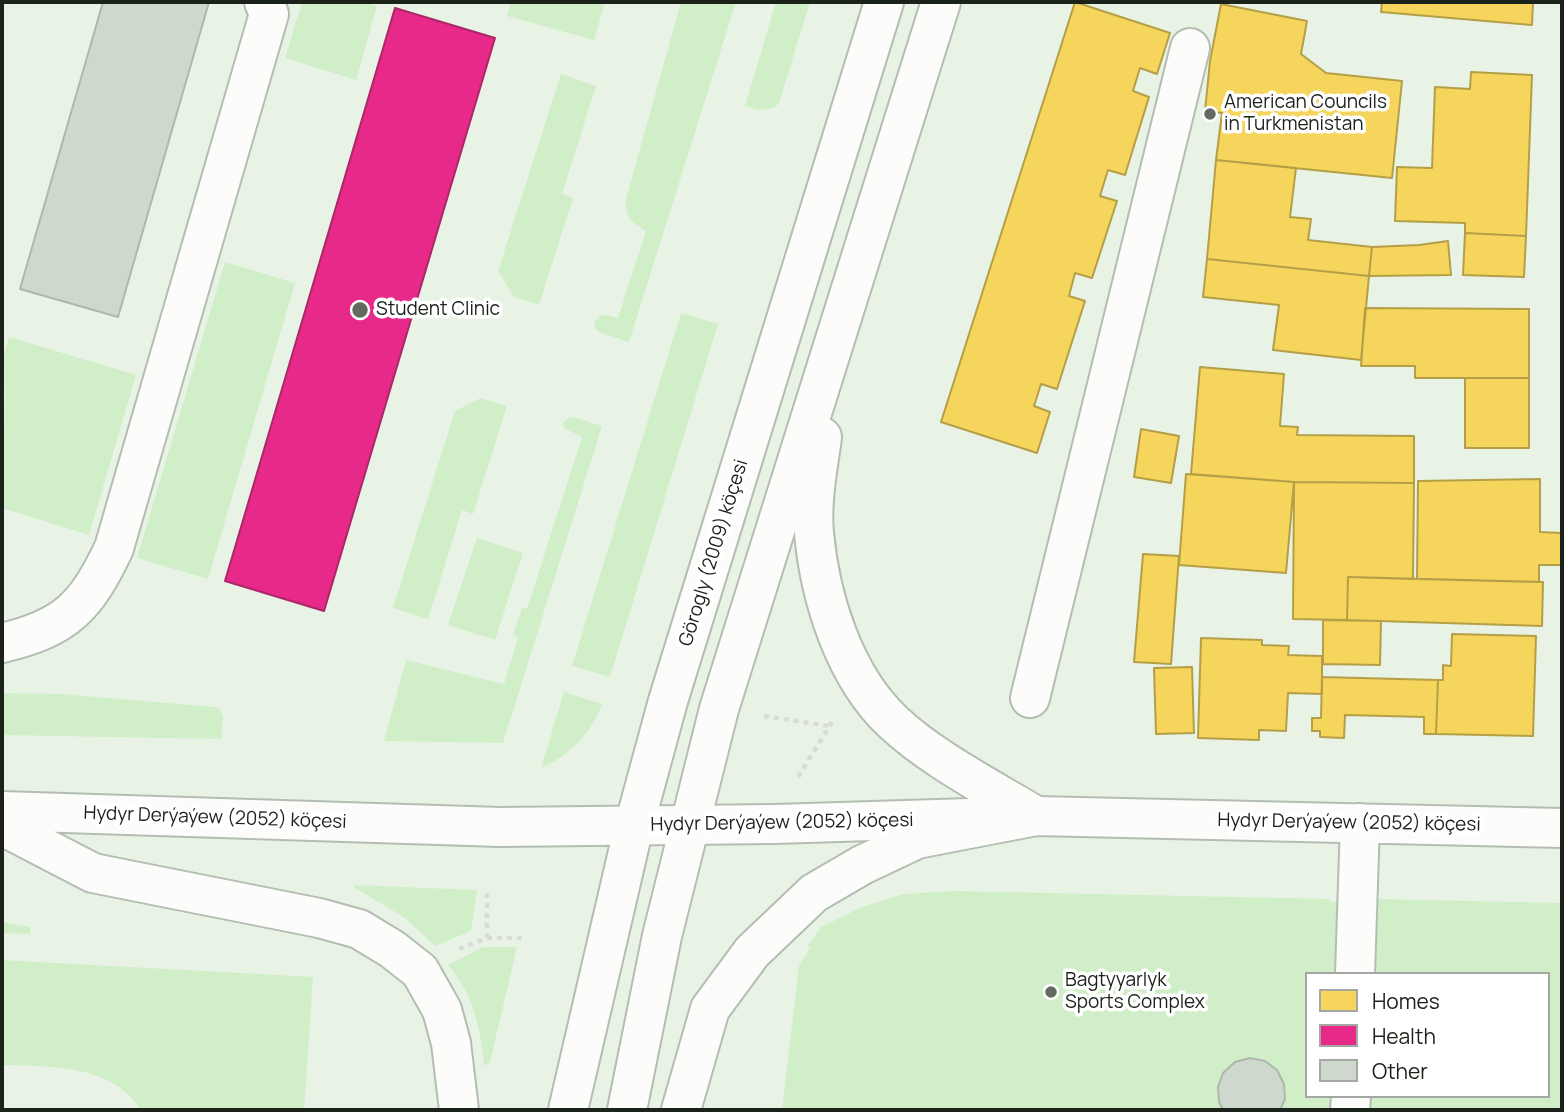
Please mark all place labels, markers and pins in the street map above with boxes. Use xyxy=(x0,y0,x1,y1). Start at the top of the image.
place label: American Councils in Turkmenistan xyxy=(1224,92,1387,136)
marker: American Councils in Turkmenistan xyxy=(1202,106,1218,122)
place label: Student Clinic xyxy=(376,299,500,321)
marker: Student Clinic xyxy=(350,300,370,320)
place label: Bagtyyarlyk Sports Complex xyxy=(1065,970,1205,1014)
marker: Bagtyyarlyk Sports Complex xyxy=(1043,984,1059,1000)

